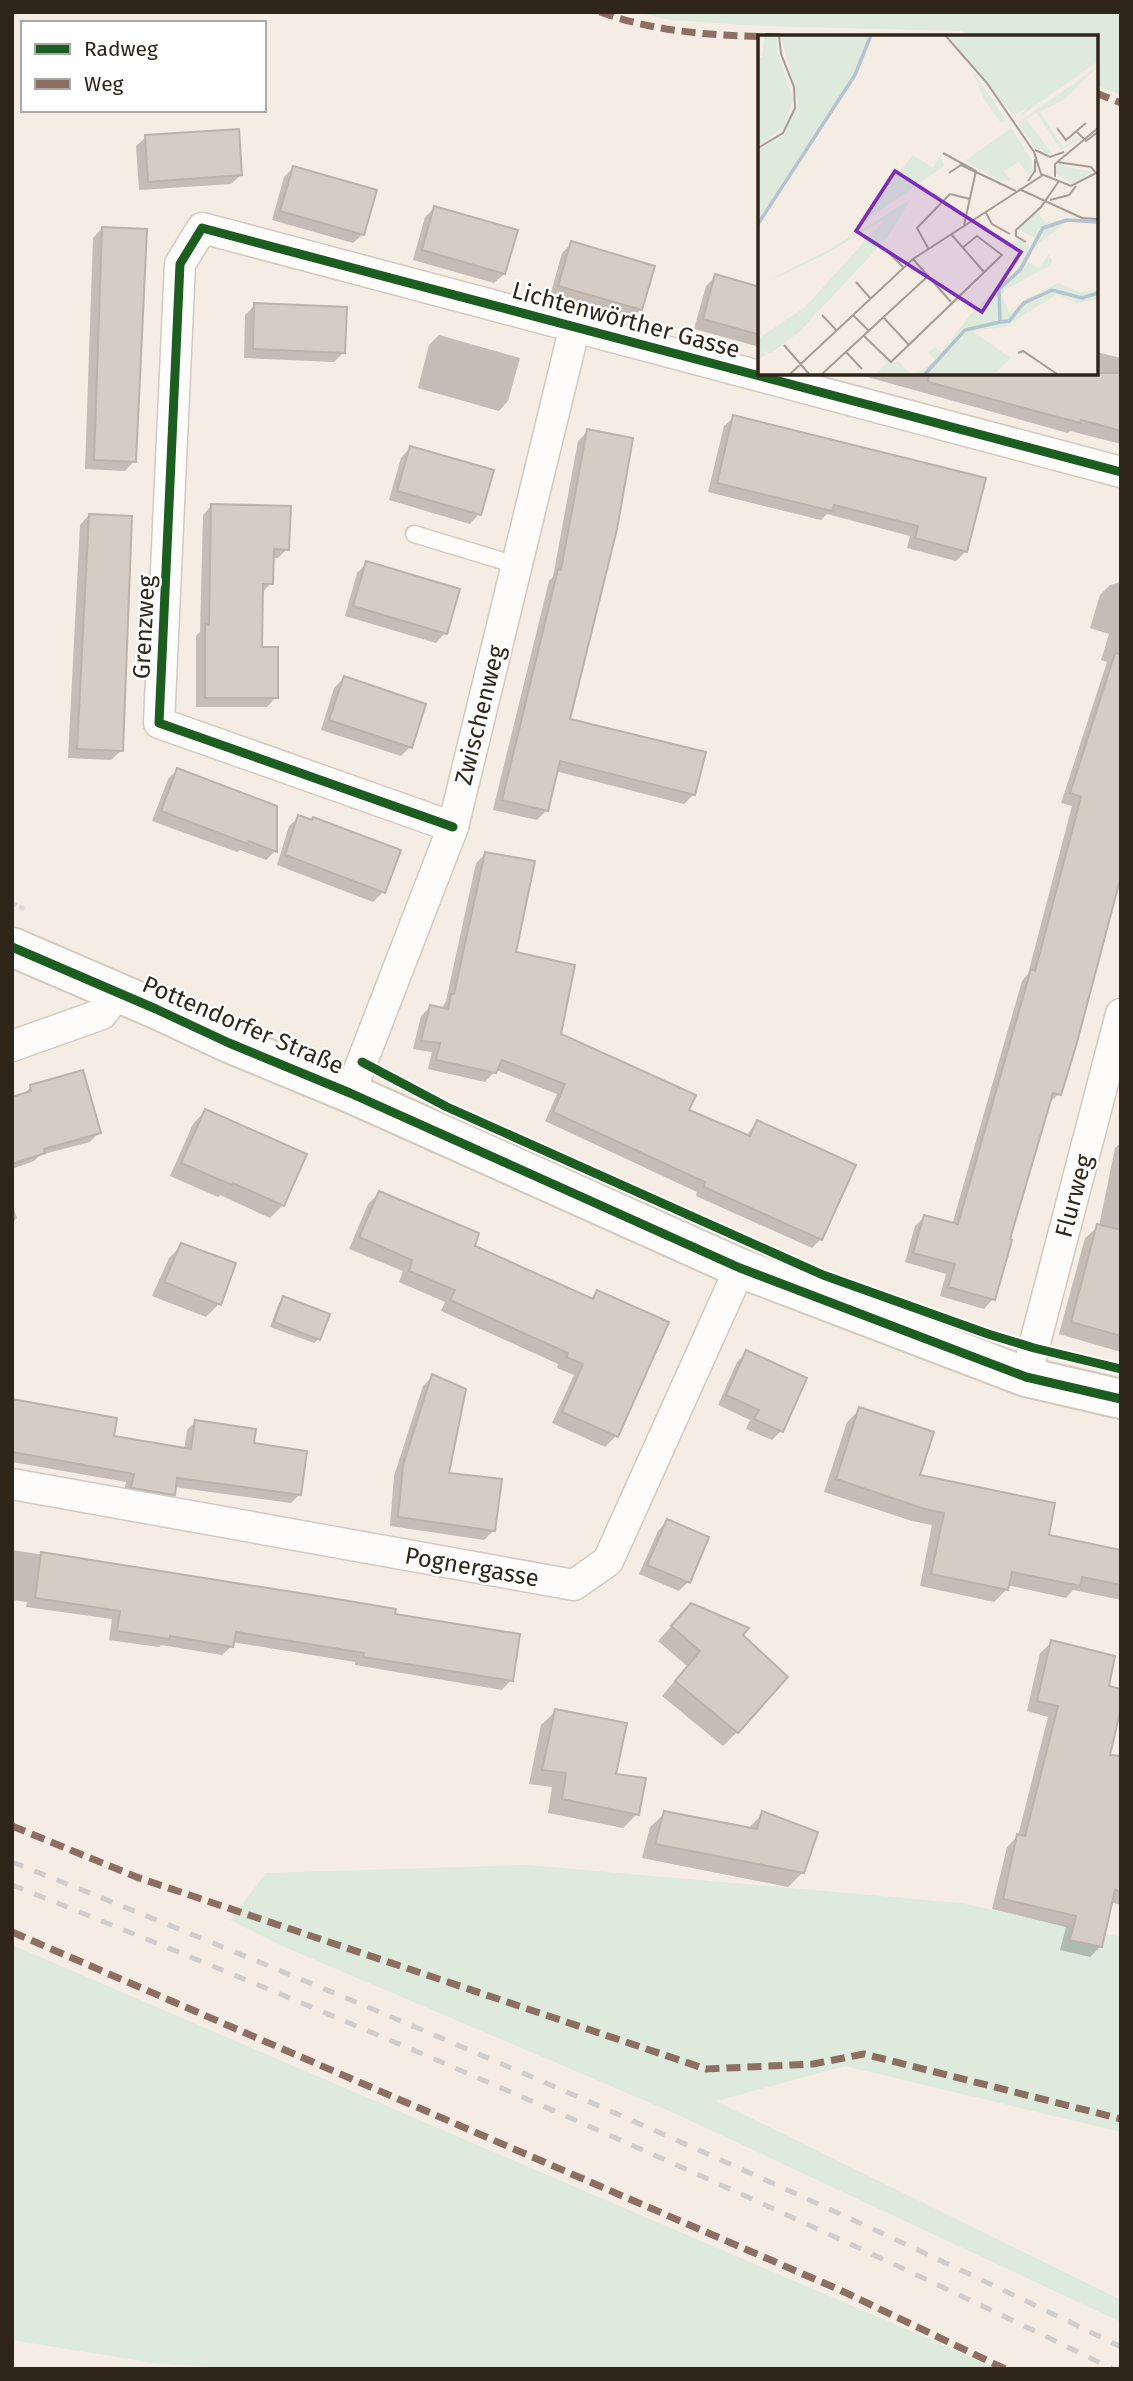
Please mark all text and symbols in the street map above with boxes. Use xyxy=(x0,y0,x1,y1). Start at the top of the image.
legend xyxy=(21,21,266,112)
inset map xyxy=(758,35,1098,374)
text: Radweg xyxy=(84,36,158,62)
text: Weg xyxy=(84,71,124,97)
street label: Lichtenwörther Gasse xyxy=(509,276,743,364)
street label: Grenzweg xyxy=(127,574,161,680)
street label: Zwischenweg xyxy=(449,642,511,788)
street label: Pottendorfer Straße xyxy=(138,970,348,1080)
street label: Flurweg xyxy=(1050,1151,1099,1240)
street label: Pognergasse xyxy=(403,1541,541,1593)

